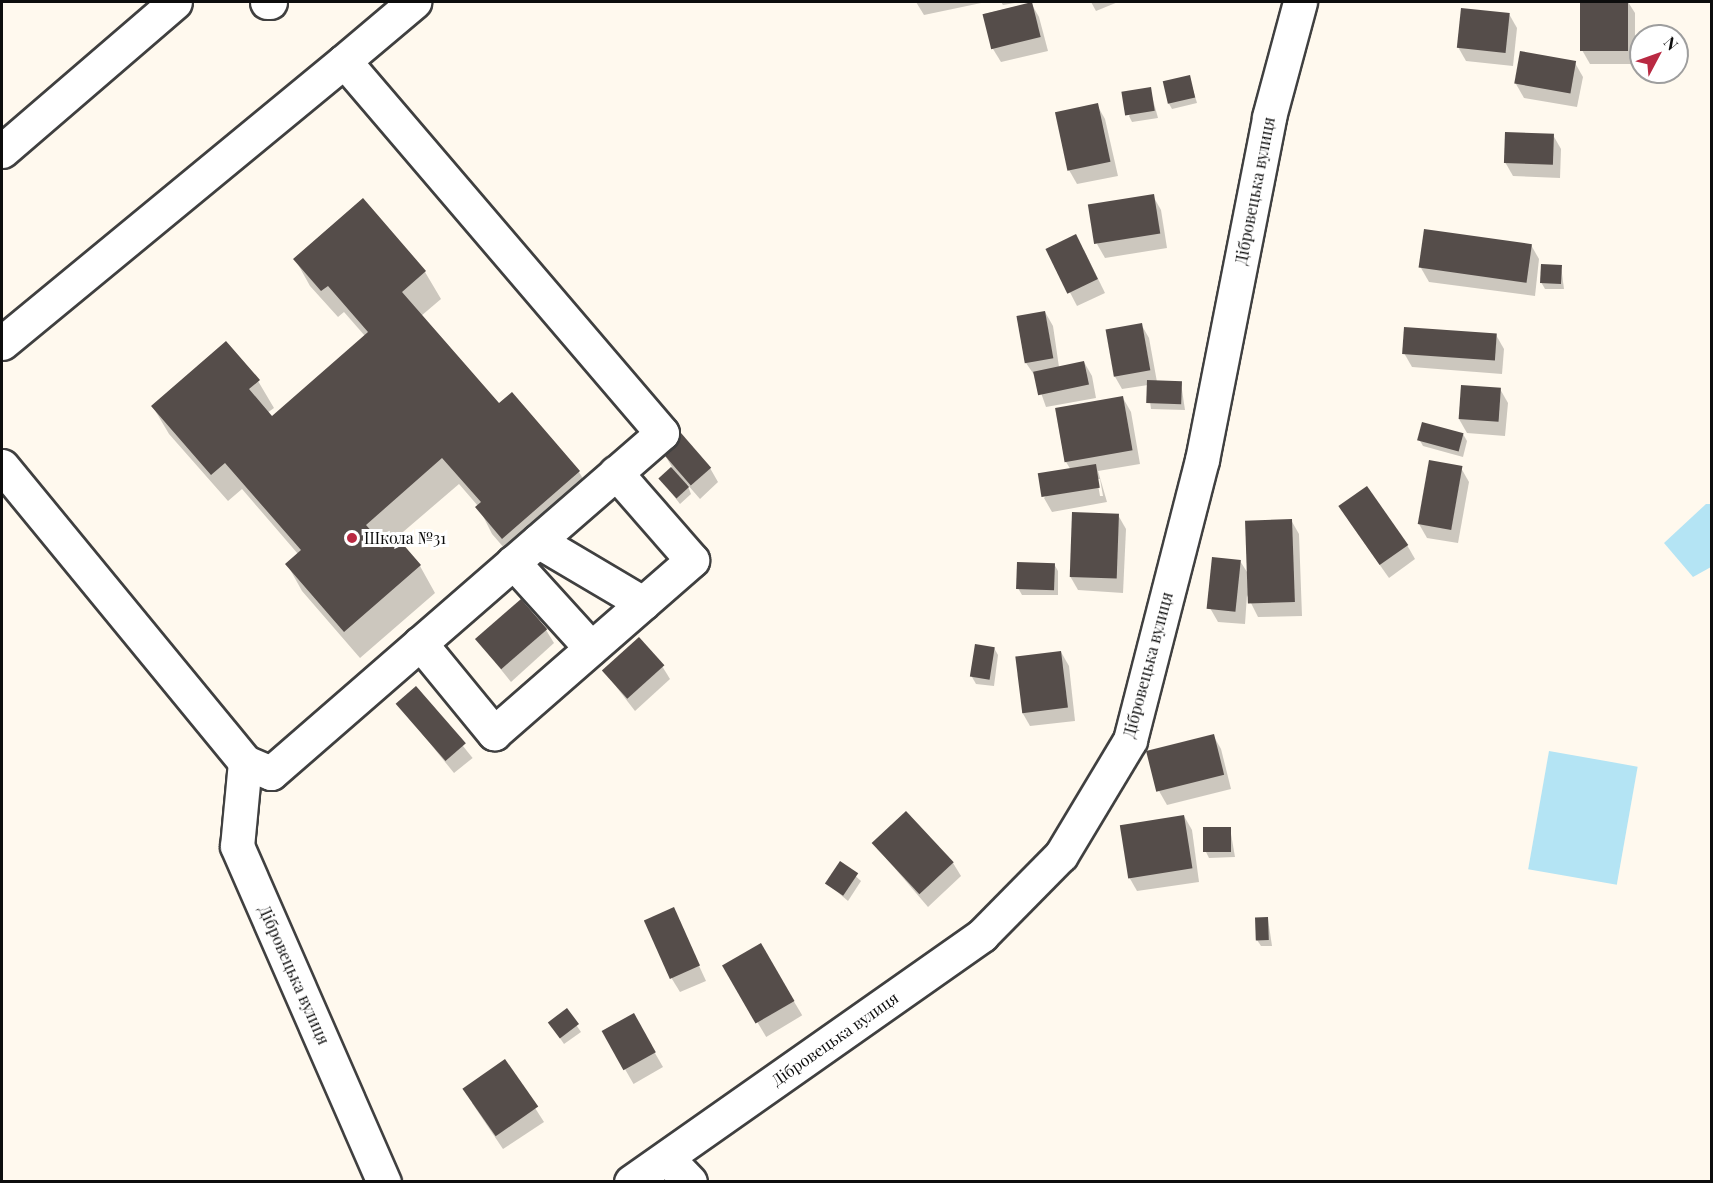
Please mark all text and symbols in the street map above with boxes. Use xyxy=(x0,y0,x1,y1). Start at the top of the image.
north arrow xyxy=(1629,24,1689,84)
text: N xyxy=(1660,32,1683,54)
street label: Дібровецька вулиця xyxy=(1231,115,1279,267)
place label: Школа №31 xyxy=(364,528,446,548)
marker: Школа №31 xyxy=(345,531,359,545)
street label: Дібровецька вулиця xyxy=(1119,590,1177,740)
street label: Дібровецька вулиця xyxy=(255,902,333,1048)
street label: Дібровецька вулиця xyxy=(768,988,902,1090)

